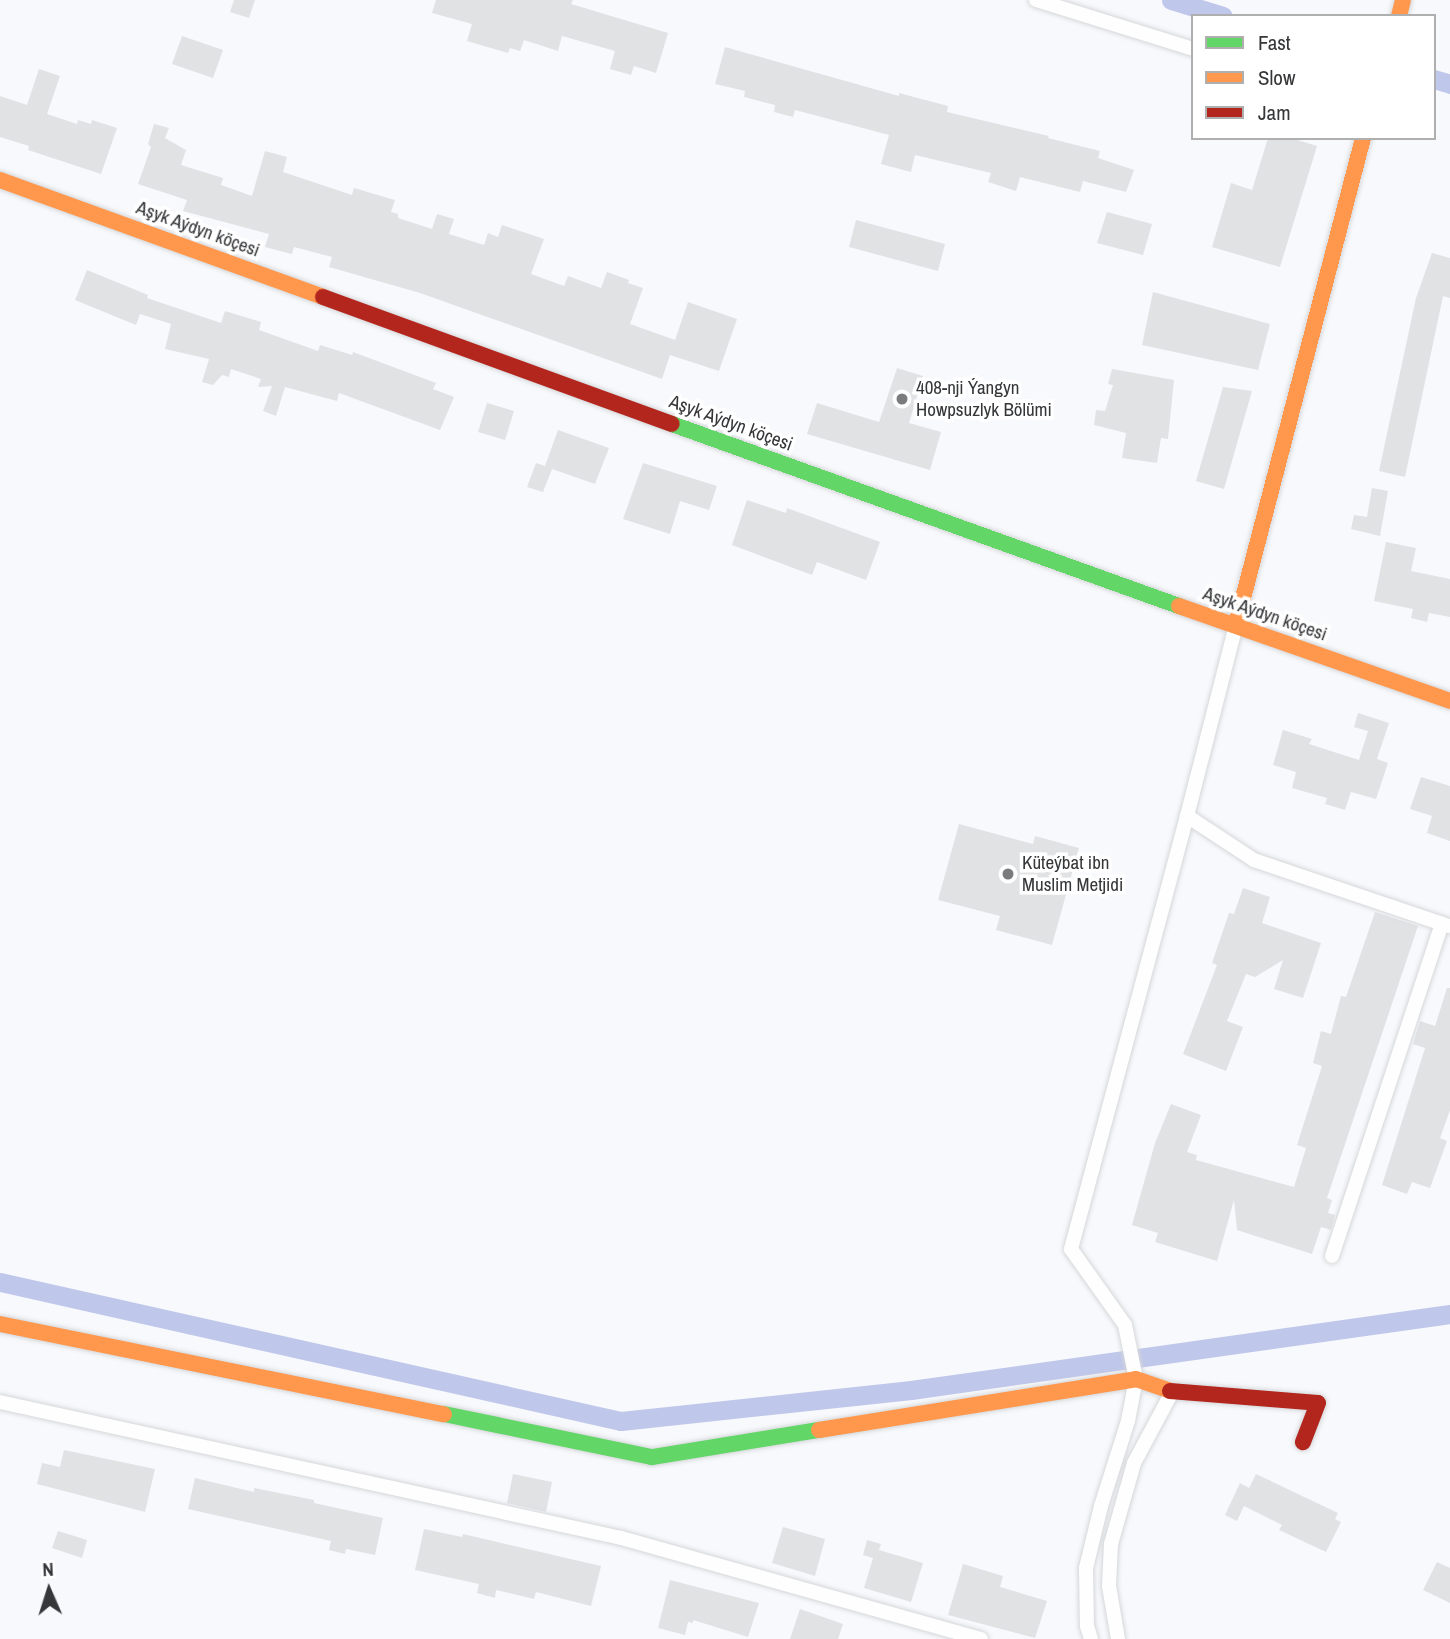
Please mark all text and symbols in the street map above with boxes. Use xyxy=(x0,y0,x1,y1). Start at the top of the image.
legend xyxy=(1191,14,1436,140)
text: Fast xyxy=(1258,28,1291,57)
text: Slow xyxy=(1258,63,1295,92)
text: Jam xyxy=(1258,98,1291,127)
street label: Aşyk Aýdyn köçesi xyxy=(133,196,263,262)
place label: 408-nji Ýangyn Howpsuzlyk Bölümi xyxy=(916,377,1052,421)
street label: Aşyk Aýdyn köçesi xyxy=(666,390,796,456)
marker: 408-nji Ýangyn Howpsuzlyk Bölümi xyxy=(894,391,910,407)
street label: Aşyk Aýdyn köçesi xyxy=(1200,582,1330,646)
place label: Küteýbat ibn Muslim Metjidi xyxy=(1022,852,1123,896)
marker: Küteýbat ibn Muslim Metjidi xyxy=(1000,866,1016,882)
north arrow xyxy=(14,1555,84,1625)
text: N xyxy=(42,1556,54,1582)

